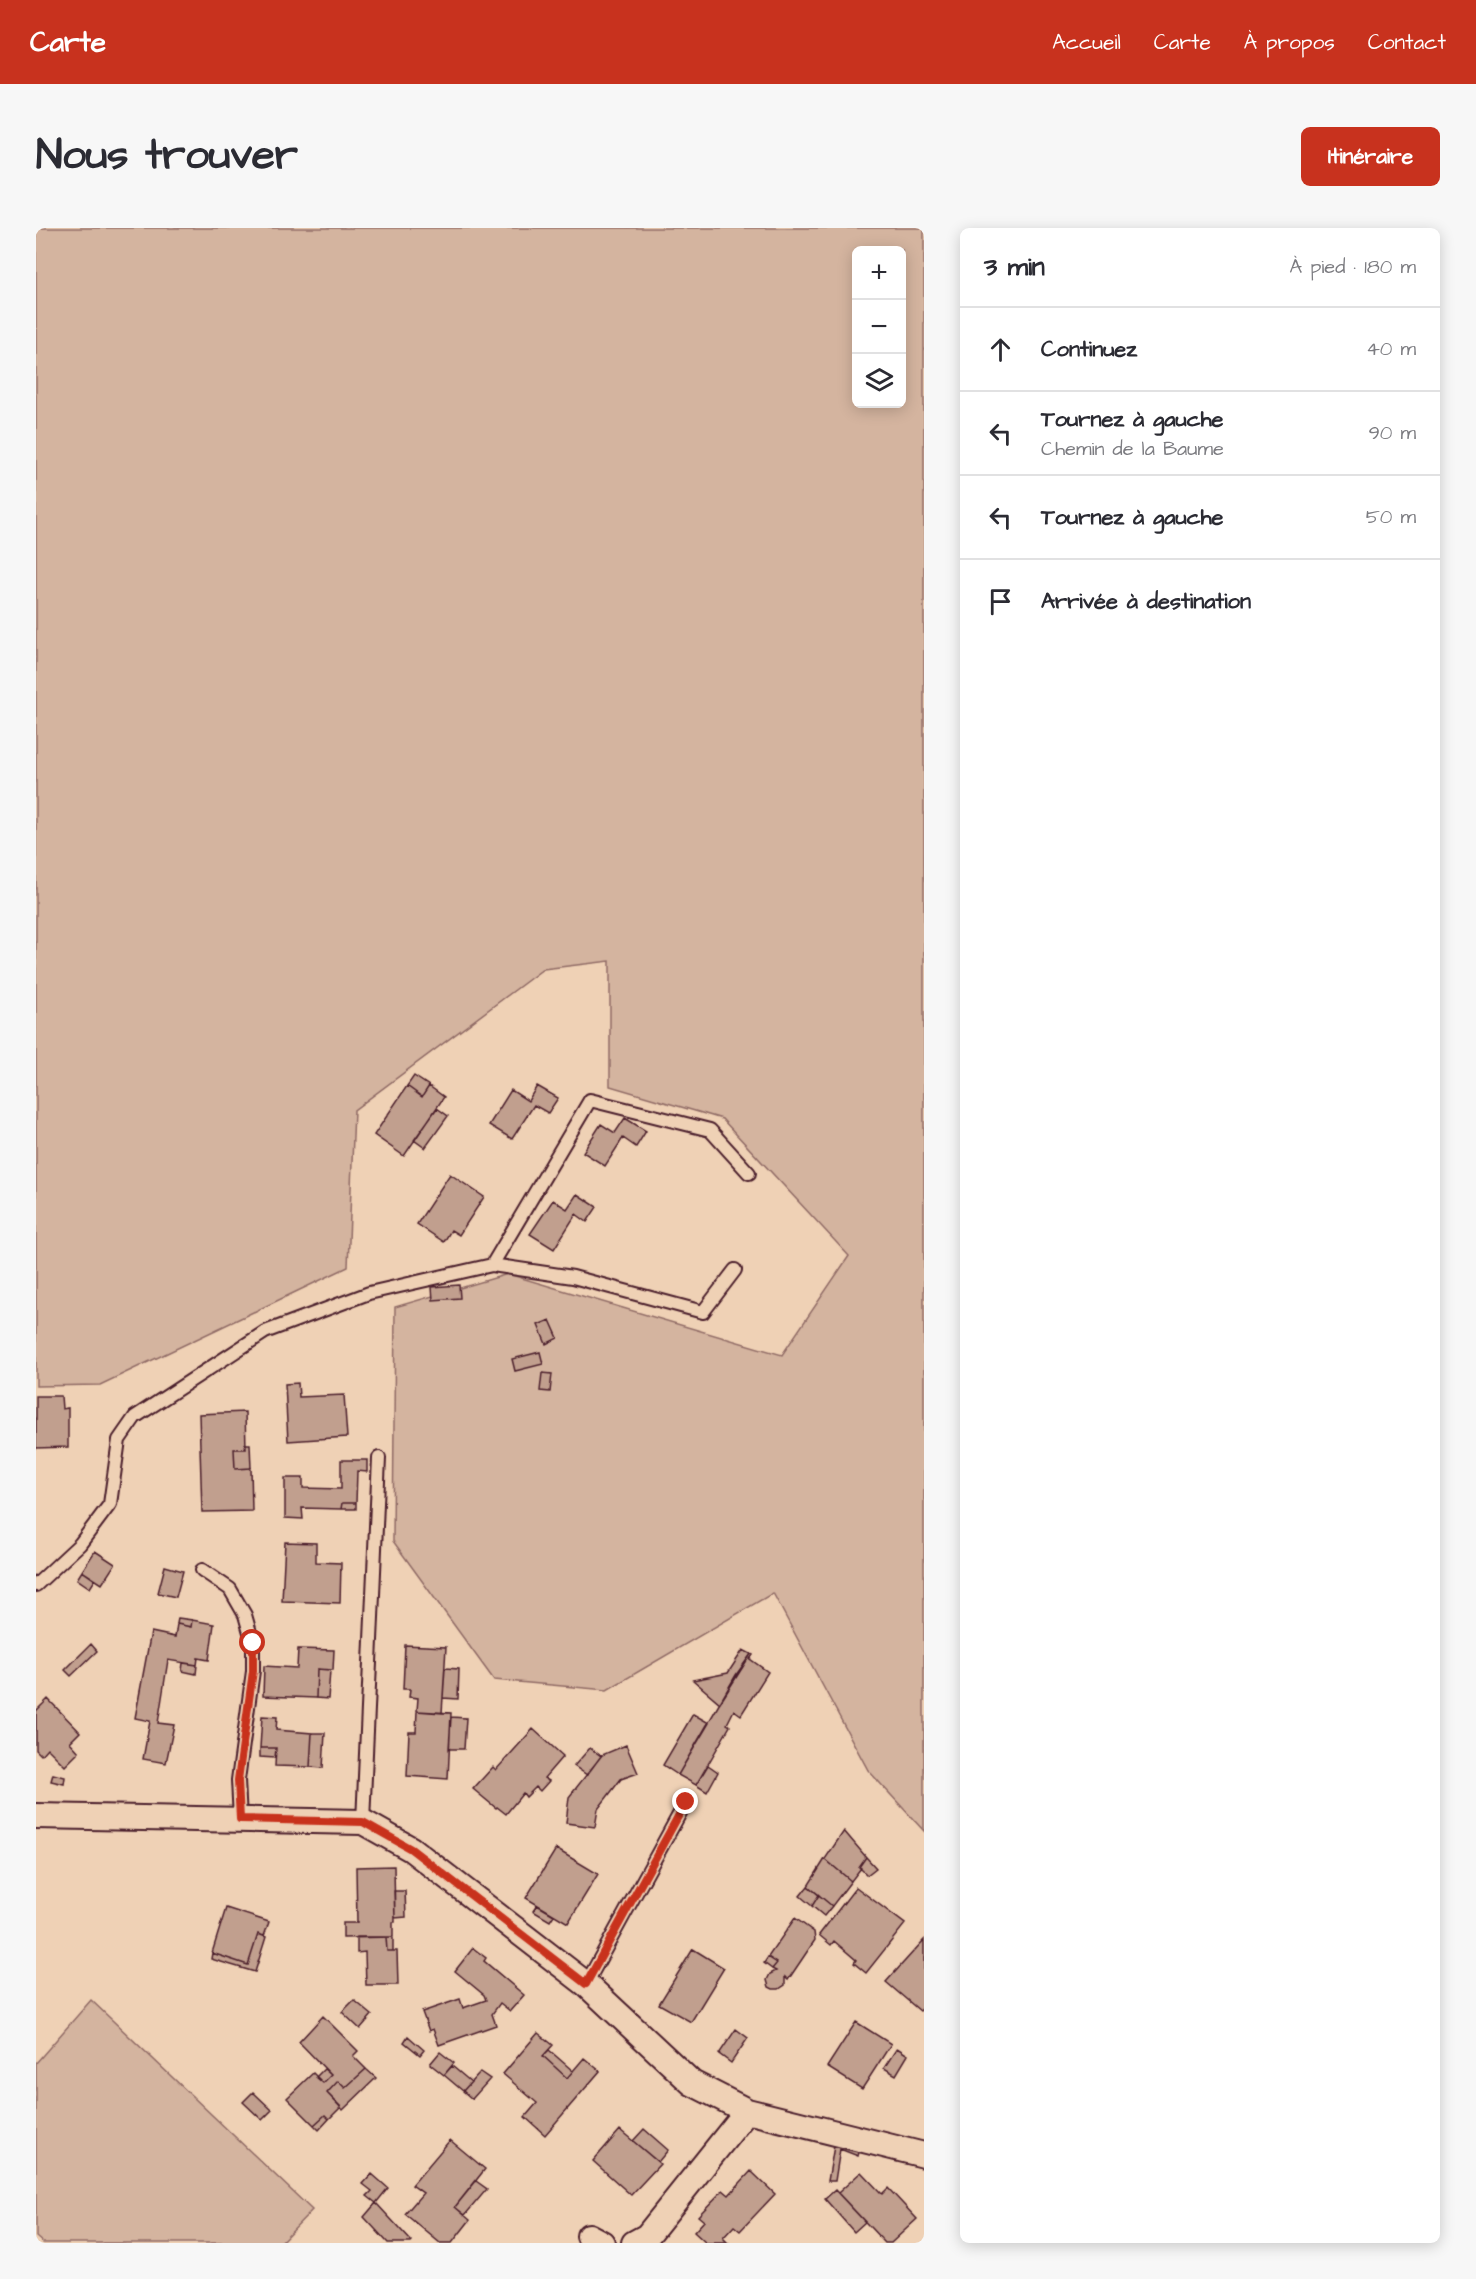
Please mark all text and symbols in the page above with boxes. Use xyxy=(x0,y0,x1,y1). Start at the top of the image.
text: Carte xyxy=(30,23,106,62)
text: Accueil xyxy=(1052,28,1121,57)
text: Carte xyxy=(1154,28,1211,57)
text: À propos xyxy=(1244,28,1335,57)
text: Contact xyxy=(1368,28,1446,57)
text: Nous trouver xyxy=(36,127,298,185)
button: Itinéraire xyxy=(1301,127,1440,186)
map controls xyxy=(852,246,906,408)
button: + xyxy=(852,246,906,300)
text: 3 min xyxy=(984,249,1045,285)
text: À pied · 180 m xyxy=(1289,253,1416,281)
button: − xyxy=(852,300,906,354)
icon: ahead xyxy=(984,333,1017,366)
text: Continuez xyxy=(1041,334,1137,365)
text: 40 m xyxy=(1366,335,1416,363)
button: layers xyxy=(852,354,906,408)
text: Tournez à gauche xyxy=(1041,404,1223,435)
icon: left xyxy=(984,417,1017,450)
text: 90 m xyxy=(1368,419,1416,447)
text: Chemin de la Baume xyxy=(1041,435,1224,463)
icon: left xyxy=(984,501,1017,534)
text: Tournez à gauche xyxy=(1041,502,1223,533)
text: 50 m xyxy=(1366,503,1416,531)
icon: arrive xyxy=(984,585,1017,618)
text: Arrivée à destination xyxy=(1041,586,1251,617)
route start xyxy=(239,1629,265,1655)
route end xyxy=(672,1788,698,1814)

